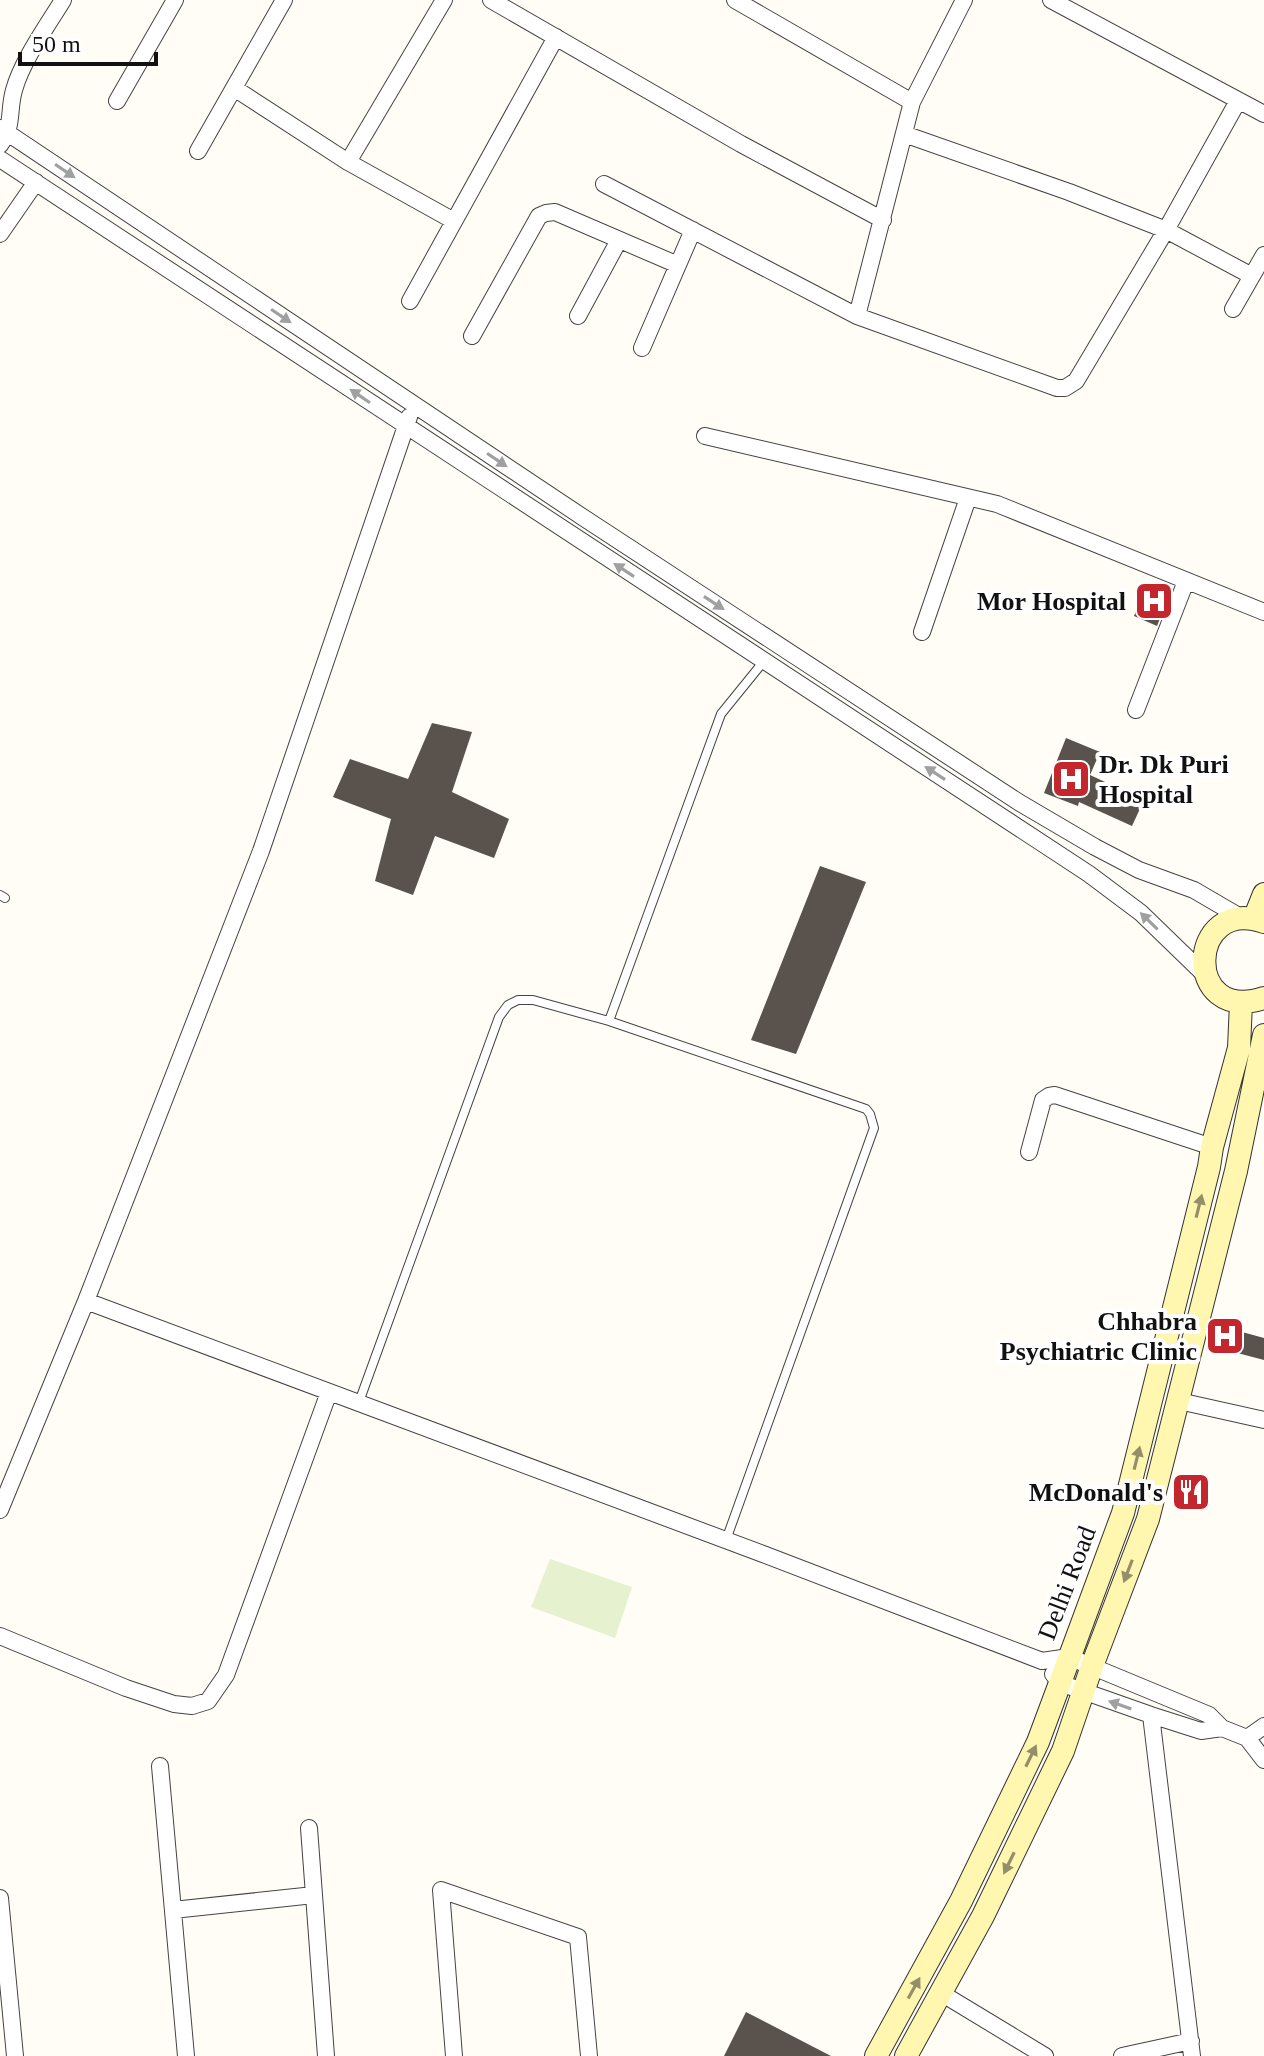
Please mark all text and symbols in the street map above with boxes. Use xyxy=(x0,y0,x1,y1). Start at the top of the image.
scale bar xyxy=(20,16,156,66)
text: 50 m xyxy=(32,31,81,57)
one-way arrow xyxy=(54,163,75,178)
one-way arrow xyxy=(270,308,292,322)
one-way arrow xyxy=(350,388,371,403)
one-way arrow xyxy=(487,452,508,467)
one-way arrow xyxy=(613,563,634,578)
hospital icon: Mor Hospital xyxy=(1133,580,1175,622)
place label: Mor Hospital xyxy=(977,587,1126,616)
one-way arrow xyxy=(704,595,725,610)
place label: Dr. Dk Puri Hospital xyxy=(1099,750,1229,809)
hospital icon: Dr. Dk Puri Hospital xyxy=(1050,758,1092,800)
one-way arrow xyxy=(925,766,946,781)
one-way arrow xyxy=(1140,912,1159,931)
one-way arrow xyxy=(1194,1193,1206,1218)
place label: Chhabra Psychiatric Clinic xyxy=(1000,1307,1197,1366)
hospital icon: Chhabra Psychiatric Clinic xyxy=(1204,1315,1246,1357)
one-way arrow xyxy=(1131,1446,1144,1471)
restaurant icon: McDonald's xyxy=(1170,1471,1212,1513)
place label: McDonald's xyxy=(1029,1478,1163,1507)
street label: Delhi Road xyxy=(1032,1522,1102,1644)
one-way arrow xyxy=(1121,1559,1134,1583)
one-way arrow xyxy=(1108,1698,1132,1710)
one-way arrow xyxy=(1024,1744,1038,1767)
one-way arrow xyxy=(1002,1852,1016,1875)
one-way arrow xyxy=(907,1976,920,1999)

